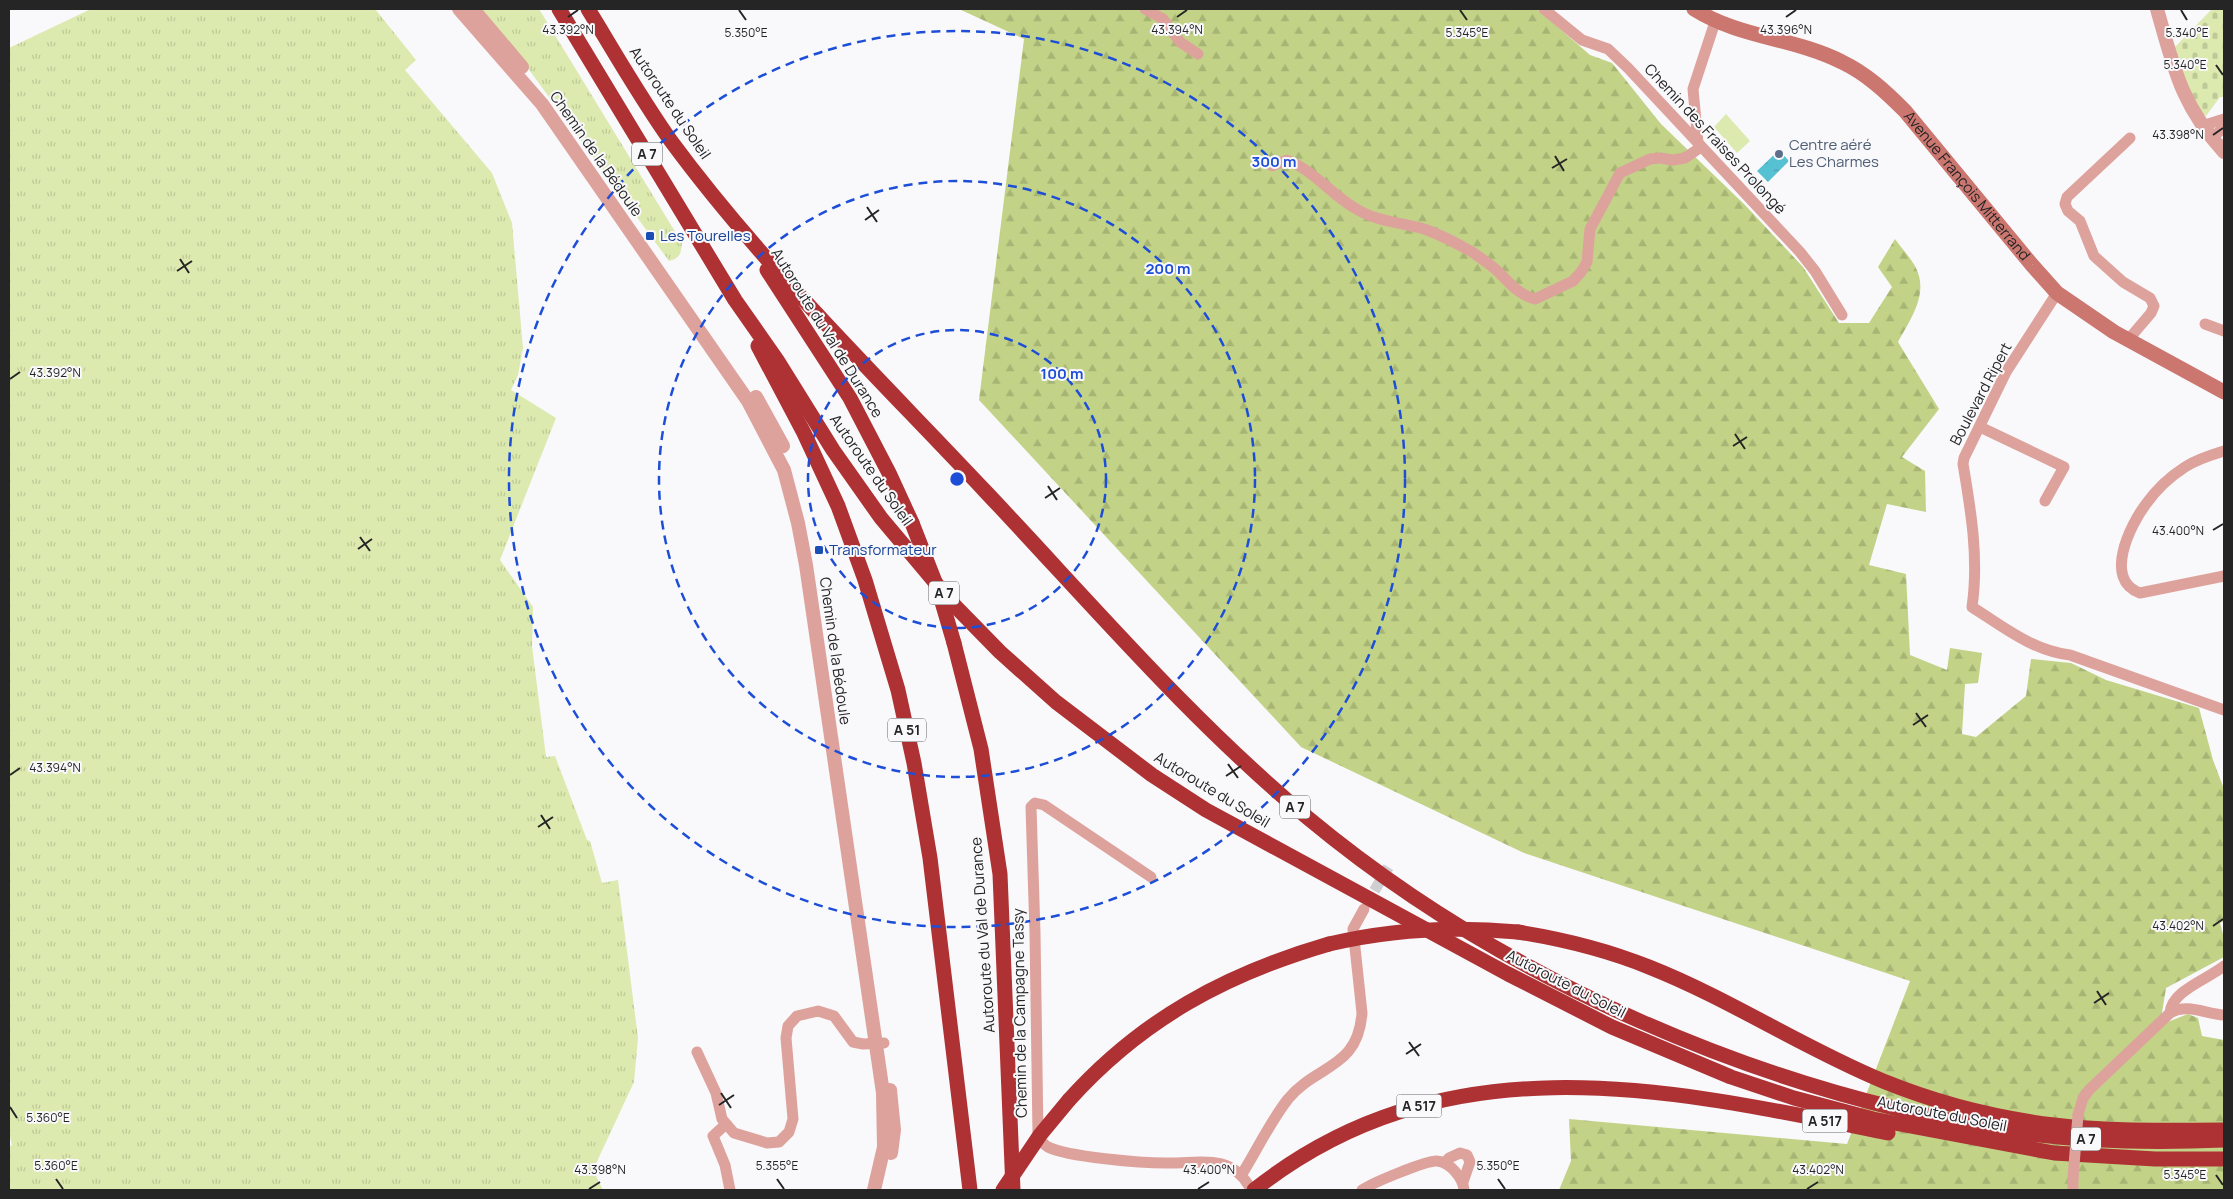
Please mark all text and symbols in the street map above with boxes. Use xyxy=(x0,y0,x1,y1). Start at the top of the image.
text: 43.392°N xyxy=(542,21,594,38)
text: 43.394°N xyxy=(1151,21,1203,38)
text: 43.396°N xyxy=(1760,21,1812,38)
text: 5.350°E xyxy=(724,24,768,41)
text: 5.345°E xyxy=(1446,24,1489,41)
text: 5.340°E xyxy=(2165,24,2209,41)
street label: Autoroute du Soleil xyxy=(625,42,716,163)
text: 5.340°E xyxy=(2163,56,2207,73)
street label: Chemin des Fraises Prolongé xyxy=(1640,59,1791,219)
street label: Chemin de la Bédoule xyxy=(545,87,648,221)
street label: Avenue François Mitterrand xyxy=(1899,106,2035,265)
text: 43.398°N xyxy=(2152,126,2204,143)
place label: Centre aéré Les Charmes xyxy=(1789,134,1879,172)
road number: A 7 xyxy=(632,142,662,166)
marker: Centre aéré Les Charmes xyxy=(1773,148,1785,160)
text: 300 m xyxy=(1252,151,1296,172)
place label: Les Tourelles xyxy=(660,225,751,246)
marker: Les Tourelles xyxy=(644,230,656,242)
street label: Autoroute du Val de Durance xyxy=(767,244,888,422)
text: 200 m xyxy=(1145,258,1191,279)
street label: Boulevard Ripert xyxy=(1945,339,2017,449)
text: 100 m xyxy=(1041,363,1083,384)
text: 43.392°N xyxy=(29,364,81,381)
street label: Autoroute du Soleil xyxy=(825,410,918,530)
centre of rings xyxy=(948,470,966,488)
text: 43.400°N xyxy=(2152,522,2204,539)
place label: Transformateur xyxy=(829,539,937,560)
marker: Transformateur xyxy=(813,544,825,556)
street label: Chemin de la Bédoule xyxy=(815,576,856,726)
road number: A 7 xyxy=(929,582,959,604)
road number: A 51 xyxy=(888,718,926,742)
street label: Autoroute du Soleil xyxy=(1150,747,1274,832)
text: 43.394°N xyxy=(29,759,81,776)
road number: A 7 xyxy=(1280,796,1310,819)
street label: Autoroute du Val de Durance xyxy=(965,836,1000,1034)
street label: Chemin de la Campagne Tassy xyxy=(1007,908,1032,1118)
text: 43.402°N xyxy=(2152,917,2204,934)
street label: Autoroute du Soleil xyxy=(1503,944,1630,1023)
street label: Autoroute du Soleil xyxy=(1875,1091,2009,1136)
road number: A 517 xyxy=(1396,1094,1442,1118)
text: 5.360°E xyxy=(26,1109,70,1126)
road number: A 517 xyxy=(1802,1110,1848,1132)
road number: A 7 xyxy=(2071,1128,2101,1150)
text: 5.360°E xyxy=(34,1157,78,1174)
text: 5.355°E xyxy=(756,1157,799,1174)
text: 5.350°E xyxy=(1476,1157,1520,1174)
text: 43.398°N xyxy=(574,1161,626,1178)
text: 43.400°N xyxy=(1183,1161,1235,1178)
text: 43.402°N xyxy=(1792,1161,1844,1178)
text: 5.345°E xyxy=(2164,1166,2207,1183)

